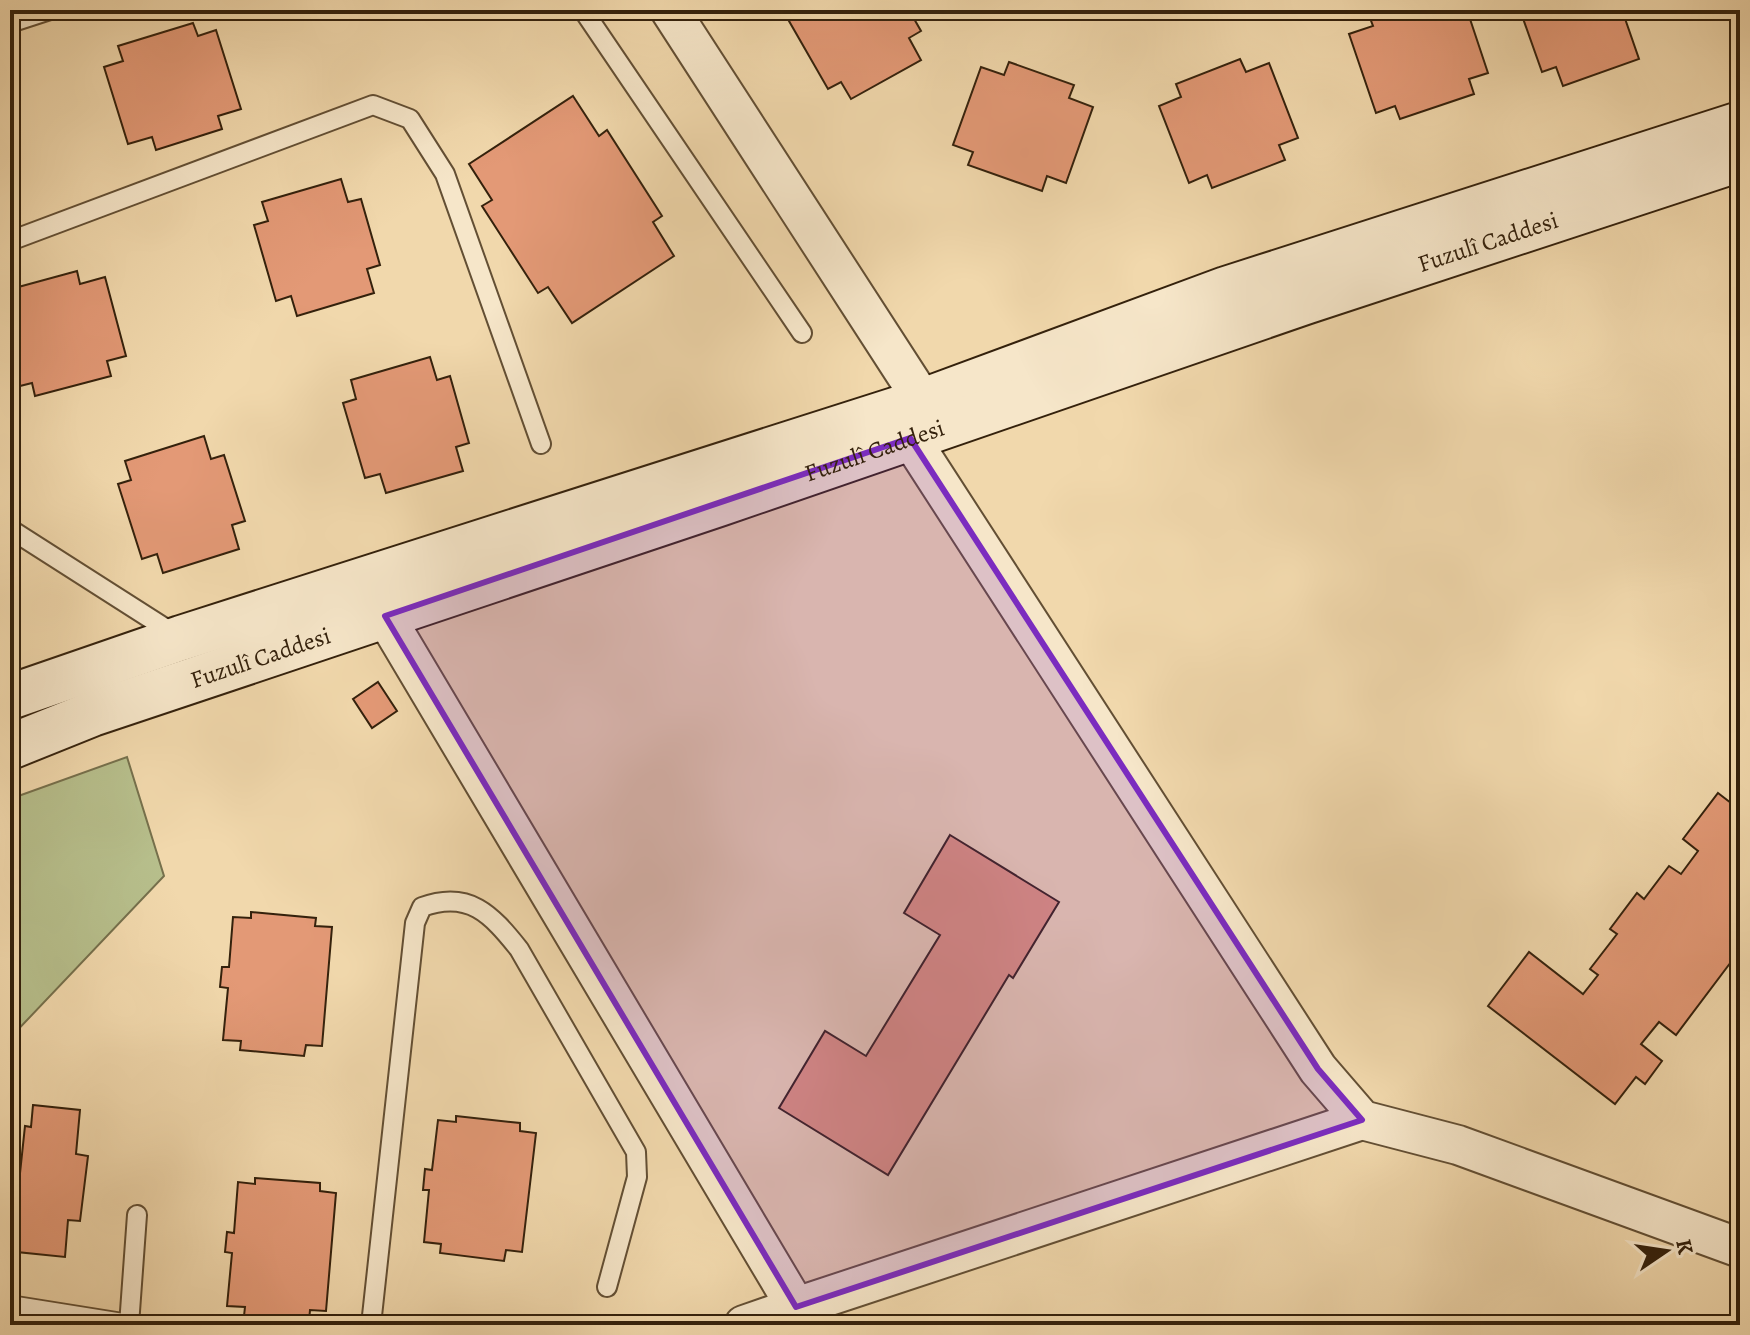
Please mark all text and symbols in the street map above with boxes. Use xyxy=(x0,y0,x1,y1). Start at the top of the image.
street label: Fuzulî Caddesi xyxy=(1414,204,1562,280)
street label: Fuzulî Caddesi xyxy=(800,412,949,489)
street label: Fuzulî Caddesi xyxy=(186,619,335,696)
north arrow xyxy=(1626,1211,1706,1291)
text: K xyxy=(1668,1236,1701,1258)

